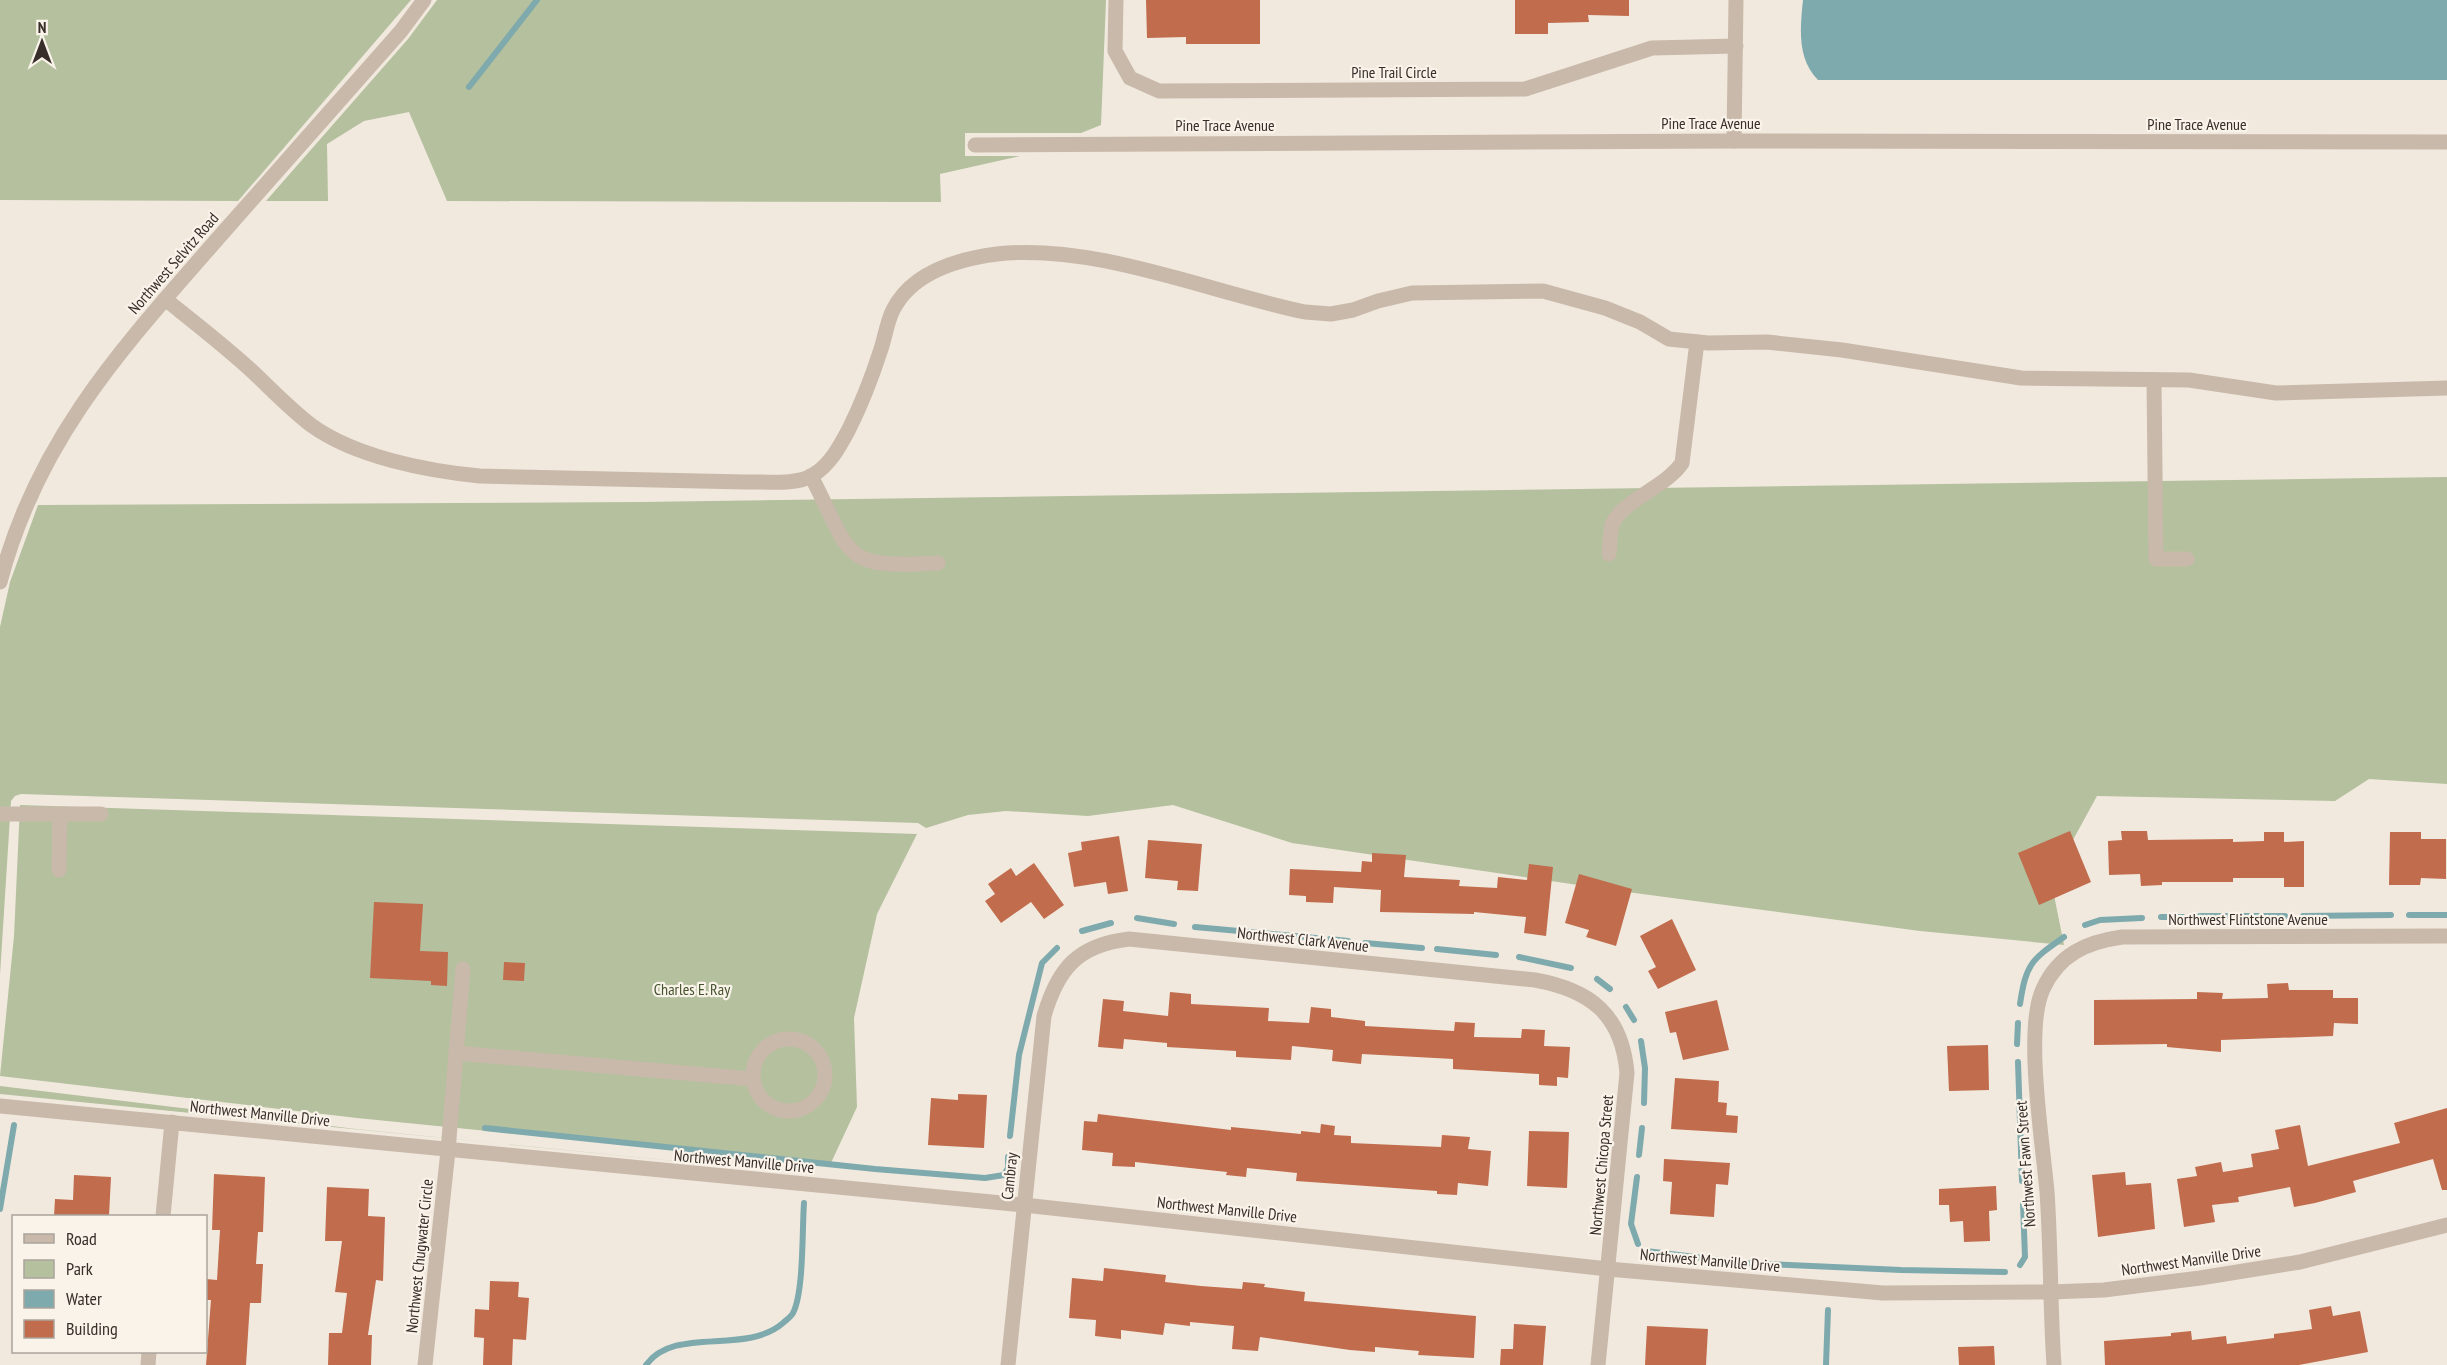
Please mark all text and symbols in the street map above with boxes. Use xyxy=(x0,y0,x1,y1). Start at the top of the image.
north arrow xyxy=(12,12,72,72)
text: N xyxy=(38,17,46,37)
street label: Pine Trail Circle xyxy=(1351,62,1437,82)
street label: Pine Trace Avenue xyxy=(1661,113,1761,133)
street label: Pine Trace Avenue xyxy=(2147,114,2247,134)
street label: Pine Trace Avenue xyxy=(1175,115,1275,135)
street label: Northwest Selvitz Road xyxy=(123,208,223,318)
street label: Northwest Flintstone Avenue xyxy=(2168,909,2328,929)
street label: Northwest Clark Avenue xyxy=(1236,922,1370,956)
park label: Charles E. Ray xyxy=(654,979,730,999)
street label: Northwest Chicopa Street xyxy=(1585,1093,1617,1236)
street label: Northwest Manville Drive xyxy=(189,1096,331,1130)
street label: Northwest Fawn Street xyxy=(2011,1099,2039,1228)
street label: Northwest Manville Drive xyxy=(673,1145,815,1177)
street label: Cambray xyxy=(997,1151,1021,1201)
street label: Northwest Chugwater Circle xyxy=(401,1178,437,1334)
street label: Northwest Manville Drive xyxy=(1156,1192,1298,1226)
legend xyxy=(12,1215,207,1353)
text: Road xyxy=(66,1227,97,1250)
street label: Northwest Manville Drive xyxy=(2120,1240,2262,1280)
street label: Northwest Manville Drive xyxy=(1639,1244,1781,1276)
text: Park xyxy=(66,1257,93,1280)
text: Water xyxy=(66,1287,102,1310)
text: Building xyxy=(66,1317,118,1340)

